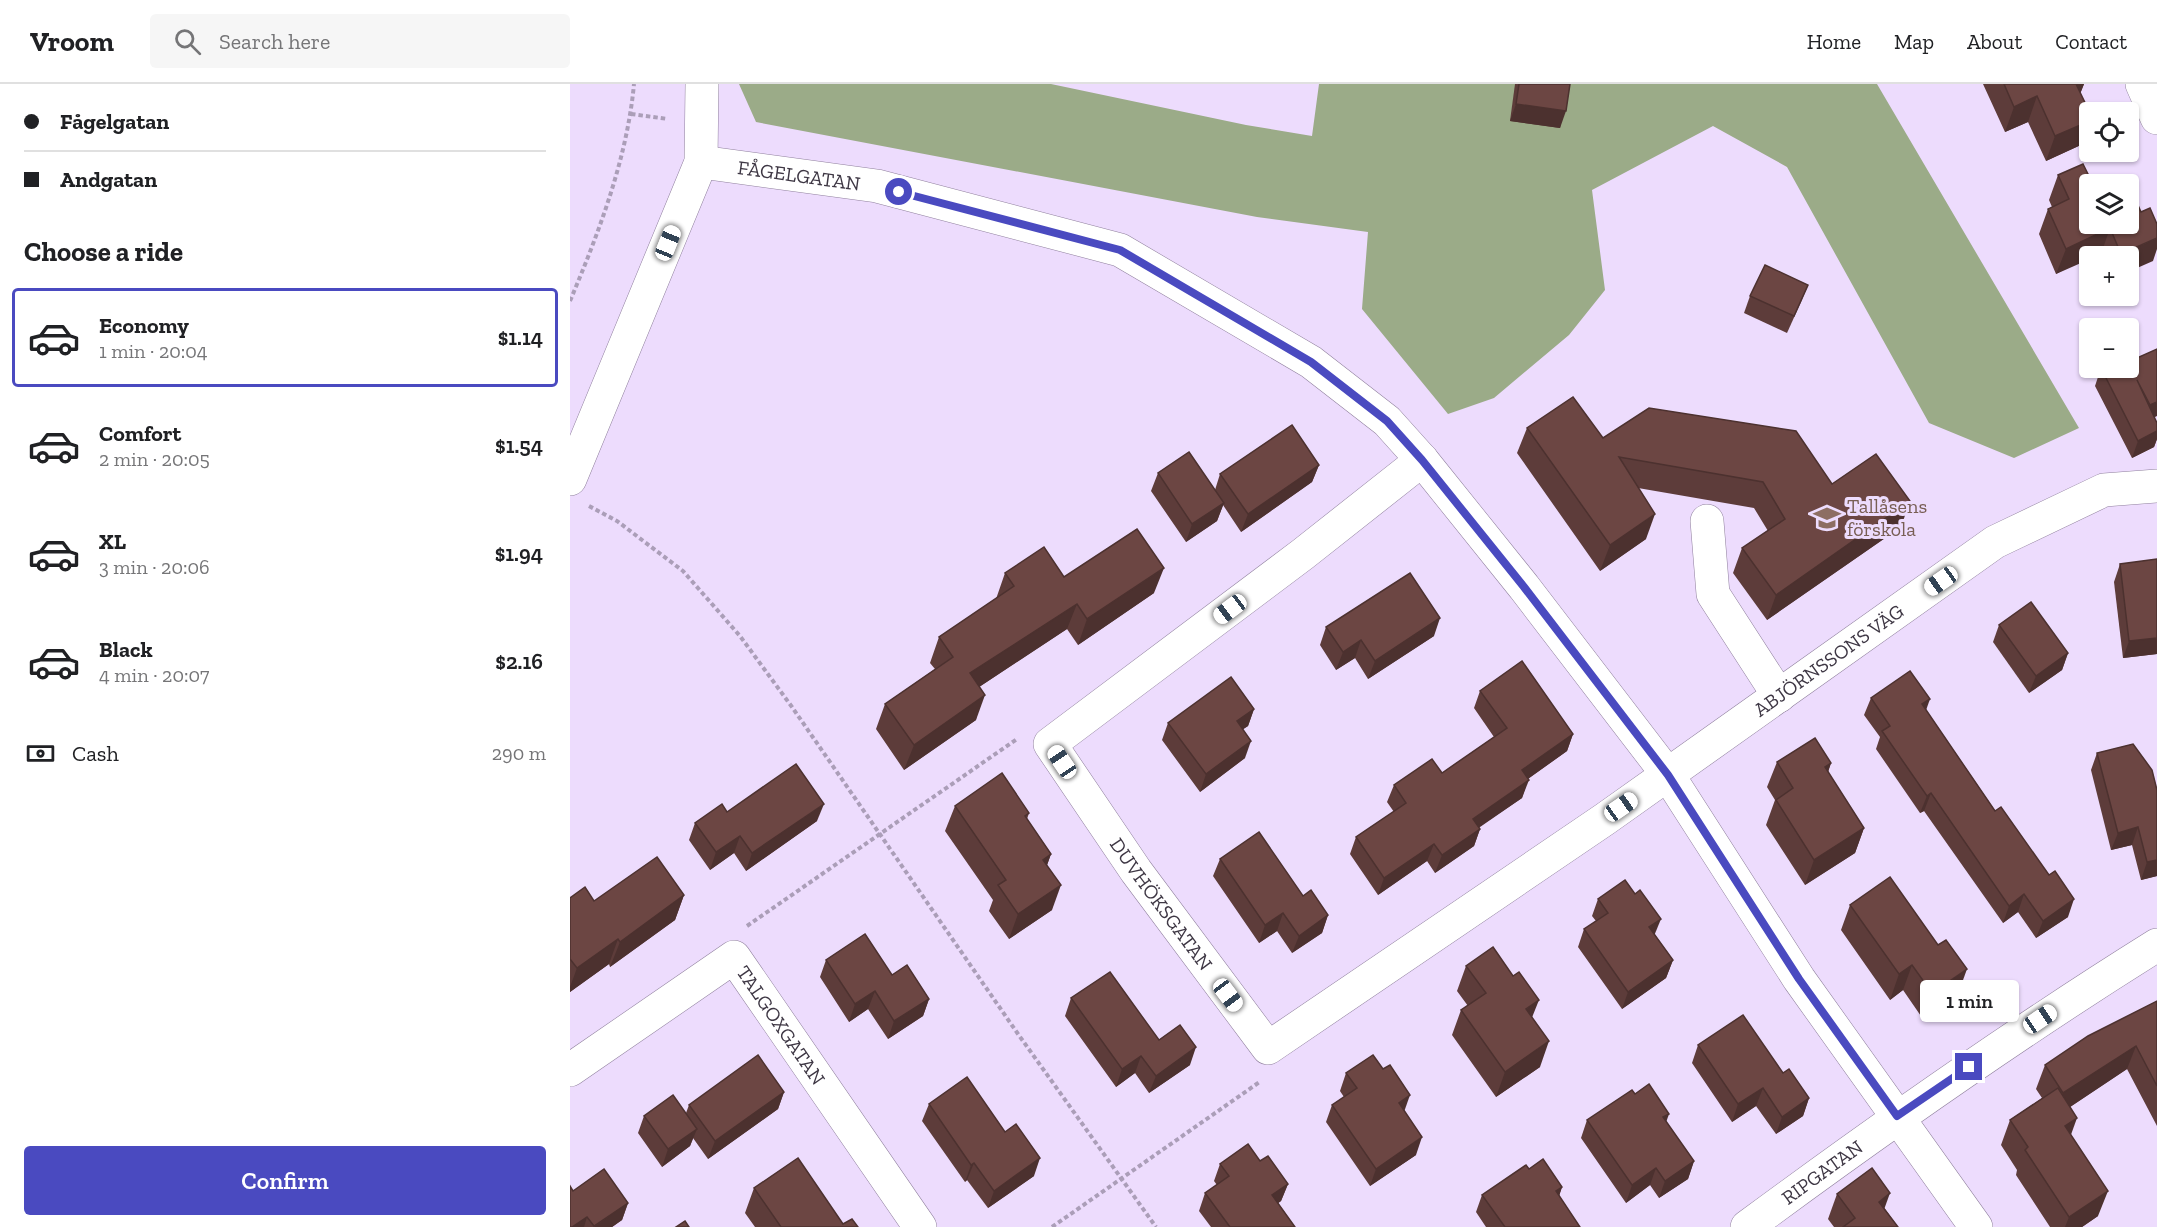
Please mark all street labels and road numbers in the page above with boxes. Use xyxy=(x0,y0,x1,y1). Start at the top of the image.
street label: FÅGELGATAN xyxy=(736,155,862,196)
street label: ABJÖRNSSONS VÄG xyxy=(1749,599,1908,722)
street label: DUVHÖKSGATAN xyxy=(1105,833,1218,975)
street label: TALGOXGATAN xyxy=(732,961,831,1090)
street label: RIPGATAN xyxy=(1777,1134,1868,1210)

